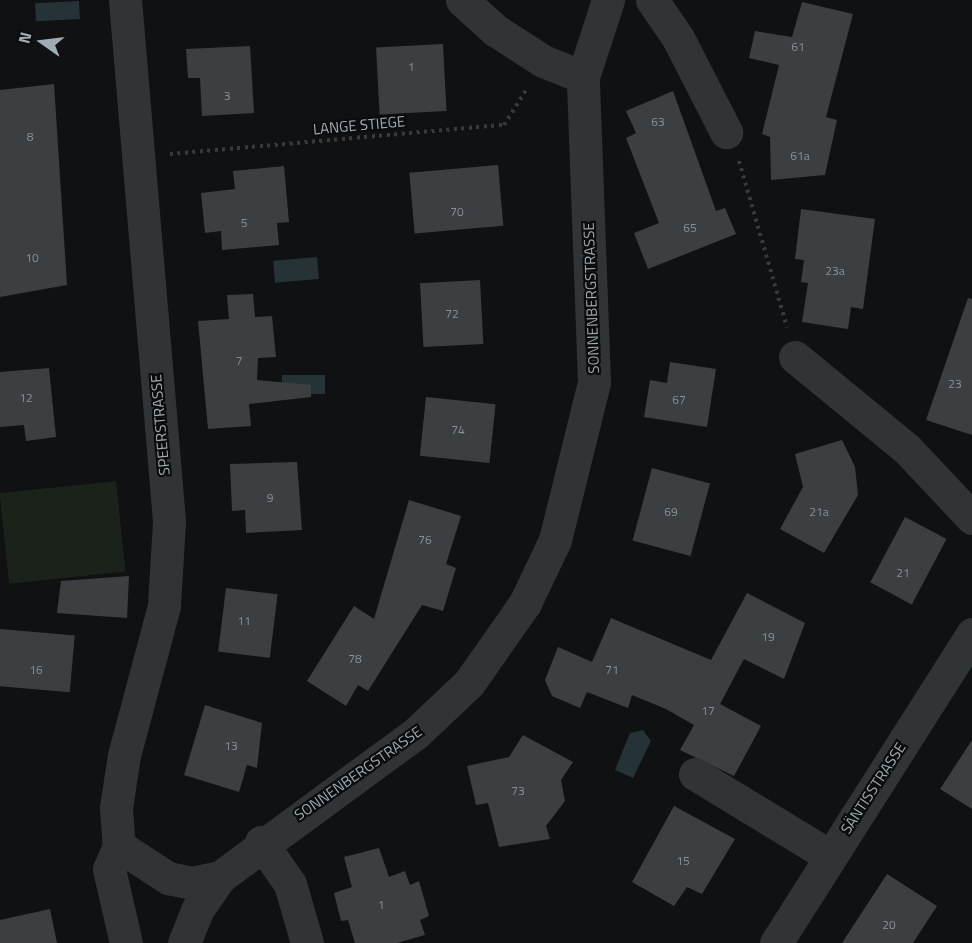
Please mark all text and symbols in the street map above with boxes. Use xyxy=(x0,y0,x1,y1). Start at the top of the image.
north arrow xyxy=(12,12,72,72)
text: N xyxy=(12,29,38,46)
house number: 61 xyxy=(791,40,805,54)
house number: 1 xyxy=(408,60,414,74)
house number: 3 xyxy=(224,89,230,103)
street label: LANGE STIEGE xyxy=(312,112,406,138)
house number: 63 xyxy=(651,115,665,129)
house number: 8 xyxy=(27,130,33,144)
house number: 61a xyxy=(790,149,810,163)
house number: 70 xyxy=(450,205,464,219)
house number: 5 xyxy=(241,216,247,230)
house number: 65 xyxy=(683,221,697,235)
street label: SONNENBERGSTRASSE xyxy=(579,222,603,374)
house number: 10 xyxy=(25,251,39,265)
house number: 23a xyxy=(825,264,845,278)
house number: 72 xyxy=(445,307,459,321)
house number: 7 xyxy=(236,354,242,368)
street label: SPEERSTRASSE xyxy=(147,374,173,476)
house number: 23 xyxy=(948,377,962,391)
house number: 12 xyxy=(19,391,33,405)
house number: 67 xyxy=(672,393,686,407)
house number: 74 xyxy=(451,423,465,437)
house number: 9 xyxy=(267,491,273,505)
house number: 69 xyxy=(664,505,678,519)
house number: 21a xyxy=(809,505,829,519)
house number: 76 xyxy=(418,533,432,547)
house number: 21 xyxy=(896,566,910,580)
house number: 11 xyxy=(237,614,251,628)
house number: 19 xyxy=(761,630,775,644)
house number: 78 xyxy=(348,652,362,666)
house number: 16 xyxy=(29,663,43,677)
house number: 71 xyxy=(605,663,619,677)
house number: 17 xyxy=(701,704,715,718)
street label: SONNENBERGSTRASSE xyxy=(291,722,425,824)
house number: 13 xyxy=(224,739,238,753)
street label: SÄNTISSTRASSE xyxy=(837,739,909,837)
house number: 73 xyxy=(511,784,525,798)
house number: 15 xyxy=(676,854,690,868)
house number: 1 xyxy=(378,898,384,912)
house number: 20 xyxy=(882,918,896,932)

